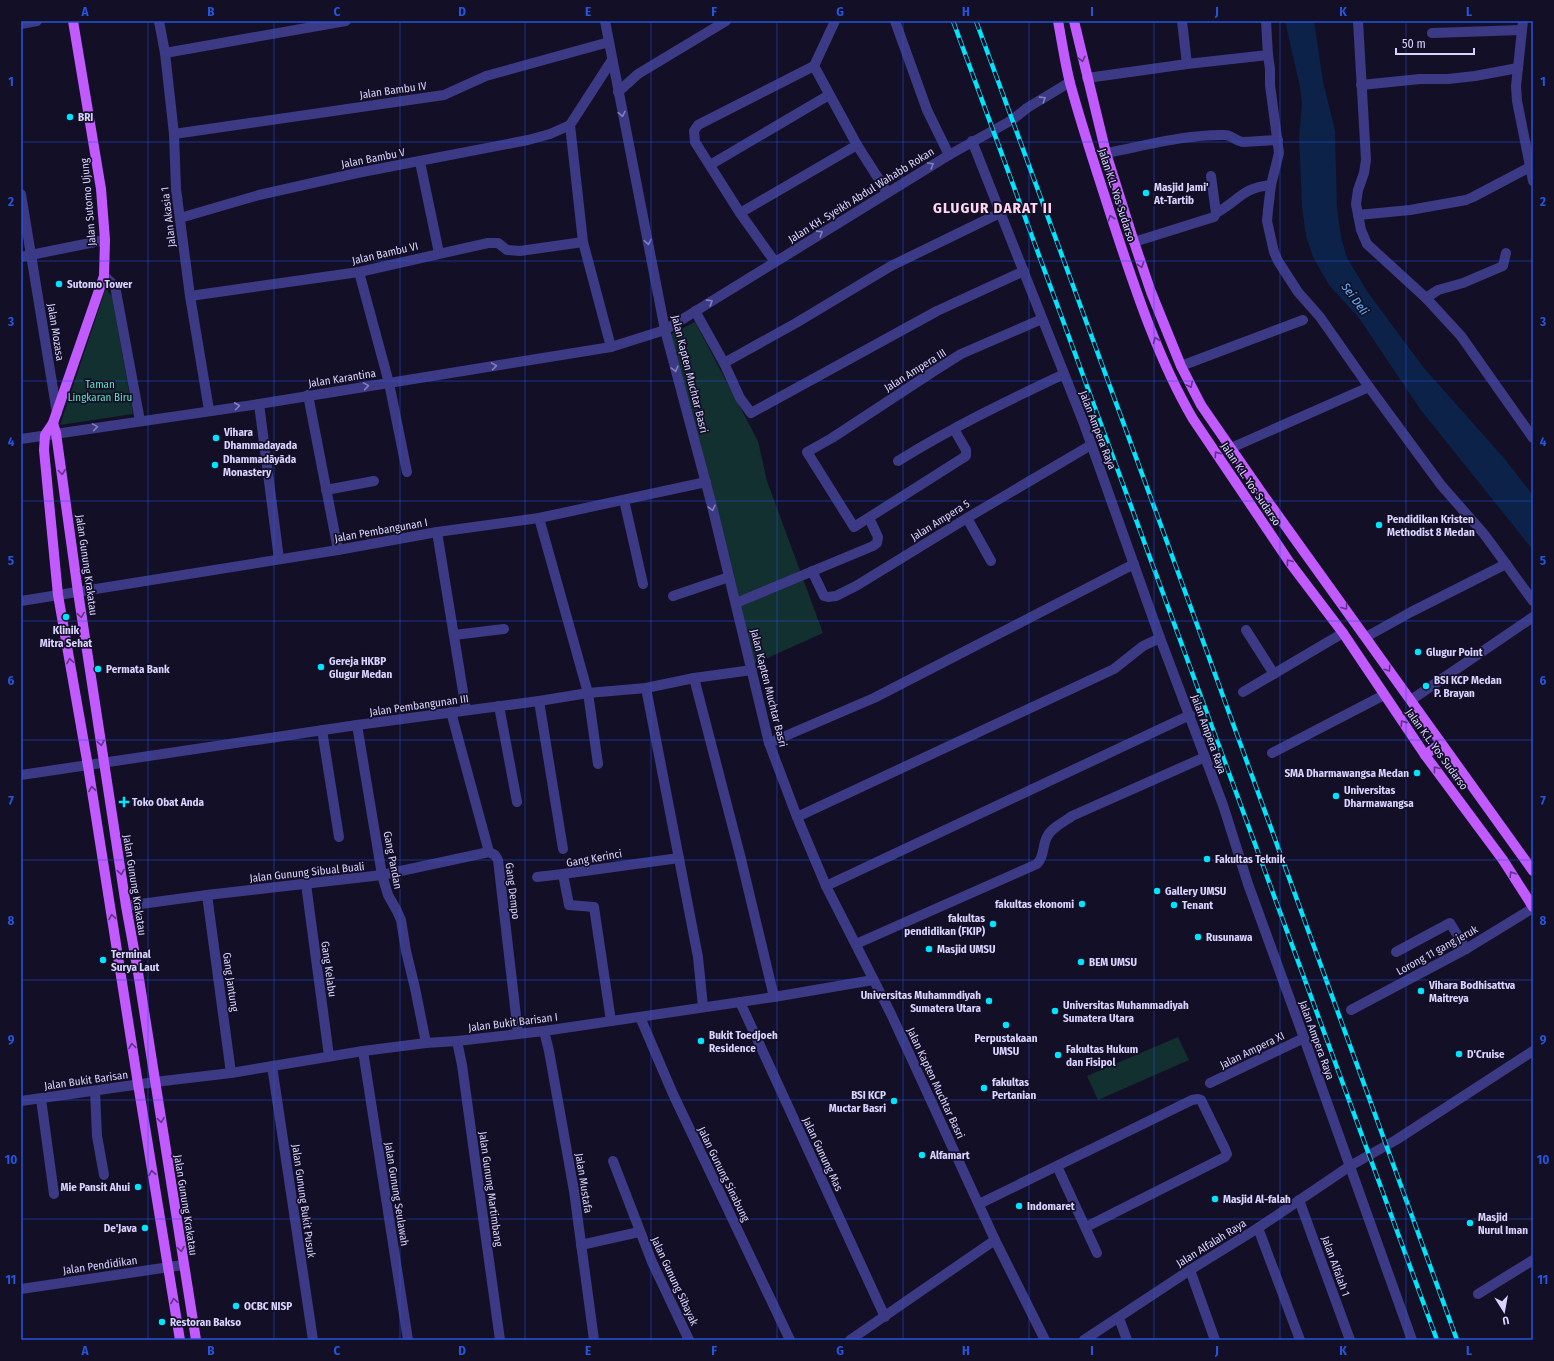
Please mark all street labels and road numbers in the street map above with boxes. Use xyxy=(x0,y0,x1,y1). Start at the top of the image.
street label: Jalan Bambu IV xyxy=(359,79,428,102)
street label: Jalan KH. Syeikh Abdul Wahabb Rokan xyxy=(786,145,937,246)
street label: Jalan Bambu V xyxy=(340,146,406,171)
street label: Jalan K.L. Yos Sudarso xyxy=(1095,147,1138,244)
street label: Jalan Sutomo Ujung xyxy=(78,157,99,246)
street label: Jalan Akasia 1 xyxy=(158,186,179,248)
street label: Jalan Bambu VI xyxy=(351,240,419,267)
street label: Jalan Mozasa xyxy=(45,302,66,362)
street label: Jalan Kapten Muchtar Basri xyxy=(669,314,711,435)
street label: Jalan Ampera III xyxy=(882,346,949,395)
street label: Jalan Karantina xyxy=(307,367,377,390)
street label: Jalan Ampera Raya xyxy=(1077,389,1119,471)
street label: Jalan K.L. Yos Sudarso xyxy=(1218,440,1283,528)
street label: Jalan Ampera 5 xyxy=(908,497,972,544)
street label: Jalan Gunung Krakatau xyxy=(73,514,100,616)
street label: Jalan Pembangunan I xyxy=(333,516,429,545)
street label: Jalan Kapten Muchtar Basri xyxy=(748,628,790,749)
street label: Jalan Pembangunan III xyxy=(369,692,470,719)
street label: Jalan Ampera Raya xyxy=(1188,693,1229,775)
street label: Jalan K.L. Yos Sudarso xyxy=(1403,706,1471,793)
street label: Gang Pandan xyxy=(381,830,404,890)
street label: Jalan Gunung Krakatau xyxy=(120,834,149,936)
street label: Gang Kerinci xyxy=(565,847,623,870)
street label: Jalan Gunung Sibual Buali xyxy=(249,860,365,885)
street label: Gang Dempo xyxy=(503,862,522,920)
street label: Lorong 11 gang jeruk xyxy=(1394,922,1481,978)
street label: Gang Kelabu xyxy=(318,940,339,998)
street label: Gang Jantung xyxy=(220,952,241,1013)
street label: Jalan Ampera Raya xyxy=(1296,999,1337,1081)
street label: Jalan Bukit Barisan I xyxy=(468,1011,559,1034)
street label: Jalan Kapten Muchtar Basri xyxy=(904,1026,967,1141)
street label: Jalan Ampera XI xyxy=(1218,1029,1287,1072)
street label: Jalan Bukit Barisan xyxy=(43,1068,129,1093)
street label: Jalan Gunung Mas xyxy=(800,1115,845,1193)
street label: Jalan Gunung Sinabung xyxy=(695,1125,753,1225)
street label: Jalan Gunung Martimbang xyxy=(476,1131,505,1248)
street label: Jalan Gunung Seulawah xyxy=(382,1141,411,1247)
street label: Jalan Gunung Bukit Pusuk xyxy=(289,1143,318,1260)
street label: Jalan Mustafa xyxy=(572,1152,595,1214)
street label: Jalan Gunung Krakatau xyxy=(171,1154,200,1256)
street label: Jalan Alfalah Raya xyxy=(1174,1217,1249,1270)
street label: Jalan Alfalah 1 xyxy=(1319,1234,1352,1298)
street label: Jalan Gunung Sibayak xyxy=(648,1235,701,1328)
street label: Jalan Pendidikan xyxy=(62,1254,138,1277)

